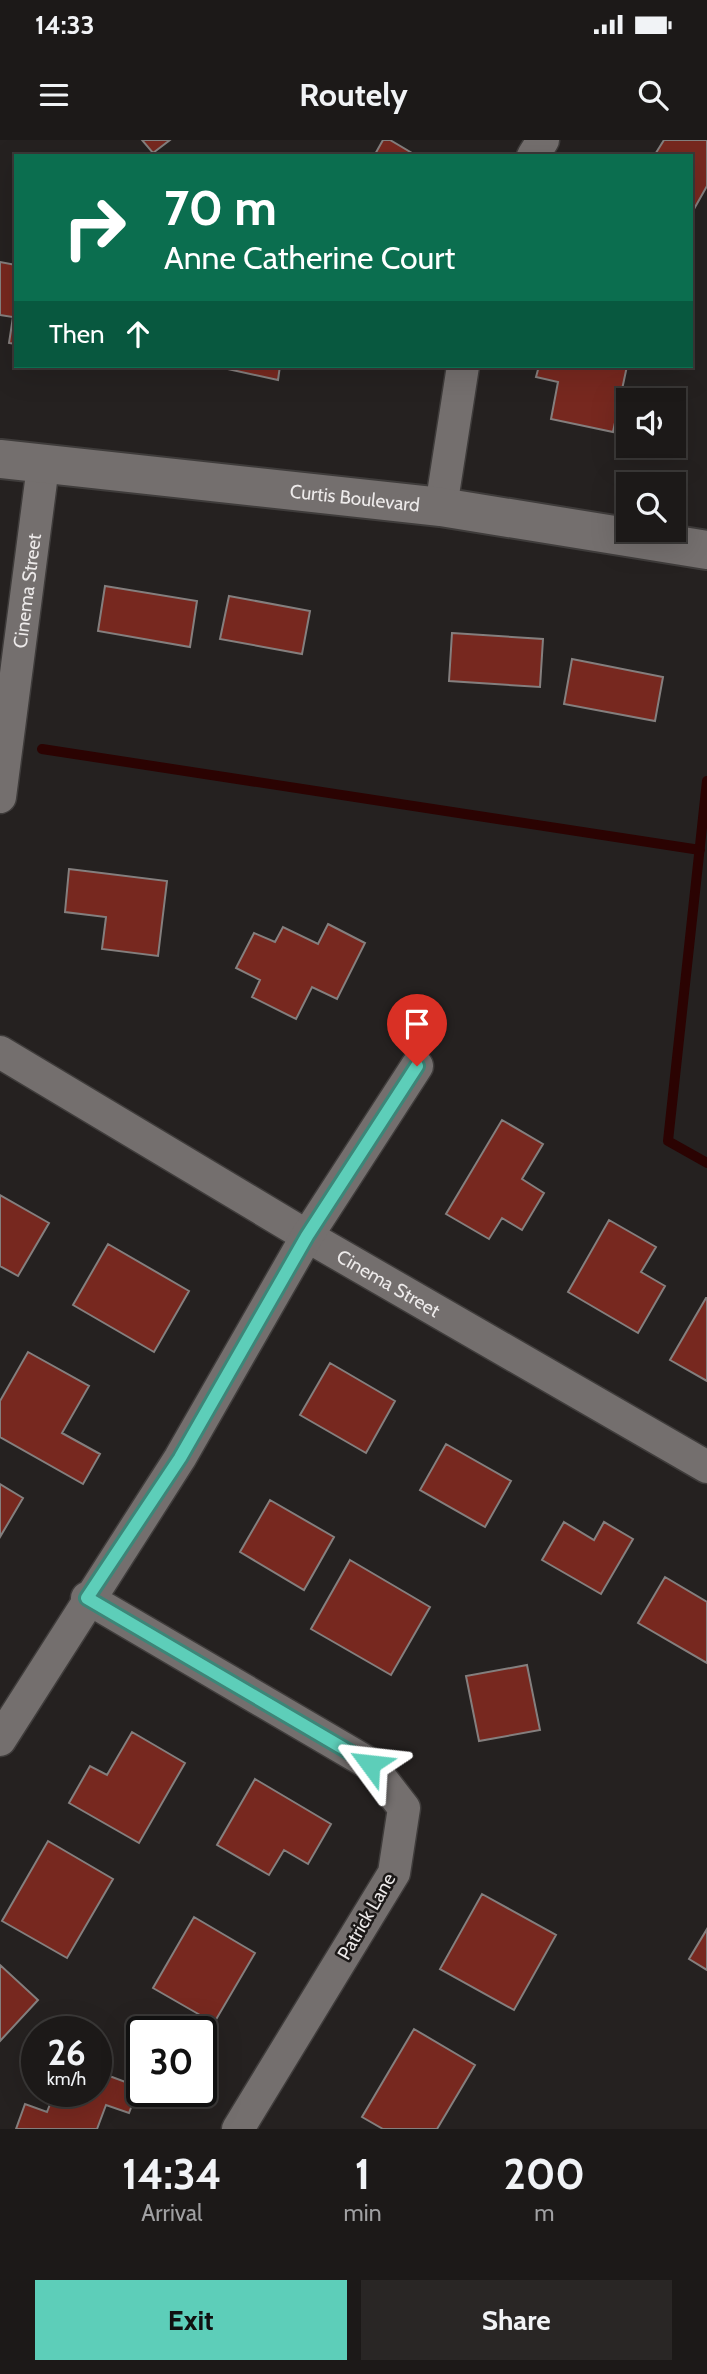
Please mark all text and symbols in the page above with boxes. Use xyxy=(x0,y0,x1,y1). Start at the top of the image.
text: 14:33 xyxy=(35,9,95,41)
text: Routely xyxy=(299,75,408,114)
icon: menu xyxy=(35,76,73,114)
icon: search xyxy=(634,76,672,114)
text: 70 m xyxy=(164,178,277,237)
icon: right xyxy=(49,182,140,273)
text: Anne Catherine Court xyxy=(164,238,455,277)
icon: ahead xyxy=(119,315,157,353)
text: Then xyxy=(49,318,105,350)
map controls xyxy=(616,388,686,542)
button: sound xyxy=(616,388,686,458)
button: search xyxy=(616,472,686,542)
street label: Curtis Boulevard xyxy=(289,480,421,517)
street label: Cinema Street xyxy=(8,531,46,650)
pin xyxy=(387,994,447,1066)
icon: arrive xyxy=(398,1005,436,1043)
street label: Cinema Street xyxy=(332,1245,445,1323)
position arrow xyxy=(333,1727,407,1801)
street label: Patrick Lane xyxy=(332,1869,401,1964)
speed limit sign: 30 xyxy=(126,2016,217,2107)
text: 26 xyxy=(47,2031,86,2074)
text: km/h xyxy=(47,2068,86,2090)
text: 14:34 xyxy=(122,2148,222,2200)
text: 1 xyxy=(355,2148,370,2200)
text: 200 xyxy=(503,2148,585,2200)
text: Arrival xyxy=(141,2199,202,2227)
text: min xyxy=(344,2199,382,2227)
text: m xyxy=(534,2199,554,2227)
button: Exit xyxy=(35,2280,347,2360)
button: Share xyxy=(361,2280,672,2360)

